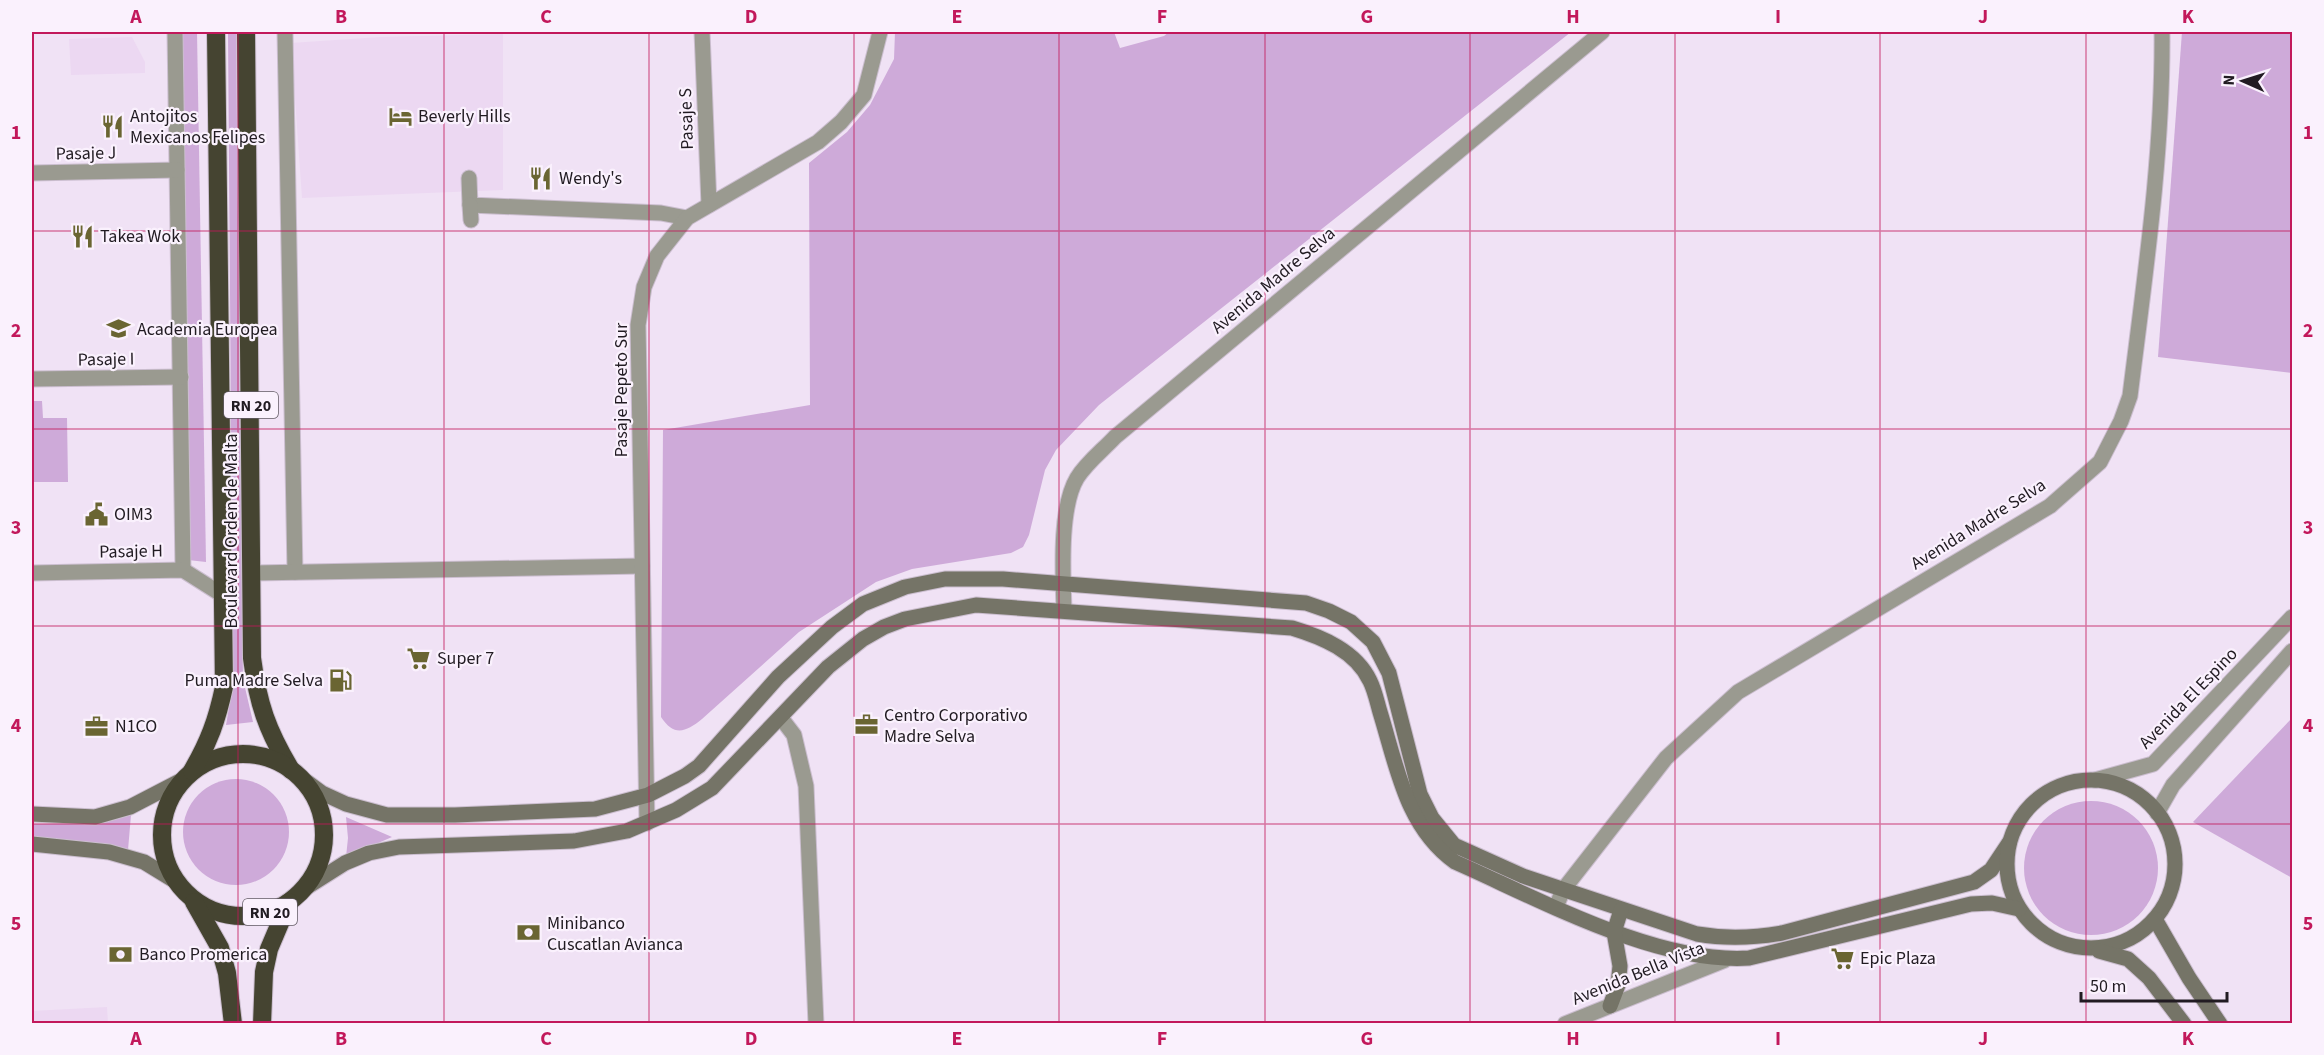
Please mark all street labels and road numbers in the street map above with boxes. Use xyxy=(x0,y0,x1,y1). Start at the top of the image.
street label: Pasaje S xyxy=(673,88,700,150)
street label: Pasaje J xyxy=(55,140,117,167)
street label: Avenida Madre Selva xyxy=(1206,221,1341,340)
street label: Pasaje Pepeto Sur xyxy=(609,322,634,457)
street label: Pasaje I xyxy=(77,347,135,372)
road number: RN 20 xyxy=(224,392,278,418)
street label: Boulevard Orden de Malta xyxy=(219,434,244,628)
street label: Avenida Madre Selva xyxy=(1906,473,2051,576)
street label: Pasaje H xyxy=(99,538,163,565)
street label: Avenida El Espino xyxy=(2133,642,2243,755)
road number: RN 20 xyxy=(243,899,297,925)
street label: Avenida Bella Vista xyxy=(1568,935,1708,1011)

